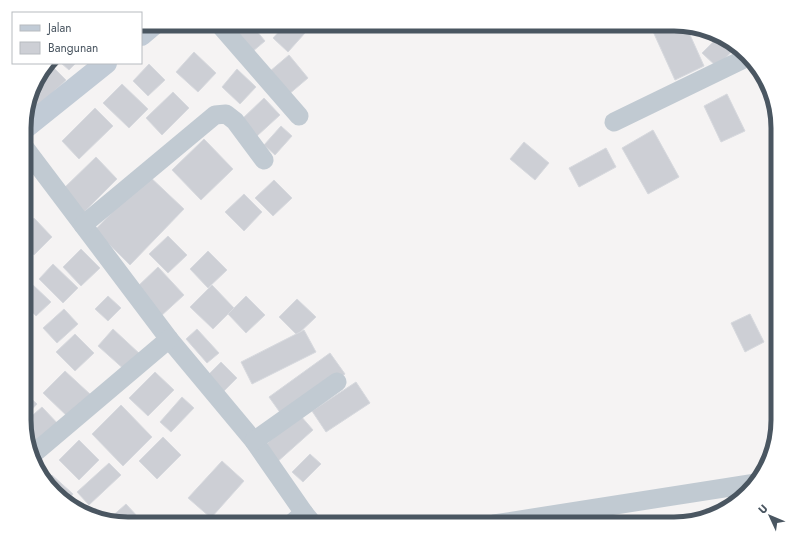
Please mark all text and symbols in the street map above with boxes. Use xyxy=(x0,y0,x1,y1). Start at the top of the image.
legend xyxy=(12,12,142,64)
text: Jalan xyxy=(46,19,71,37)
text: Bangunan xyxy=(48,39,98,57)
north arrow xyxy=(750,496,790,536)
text: U xyxy=(754,501,771,517)

